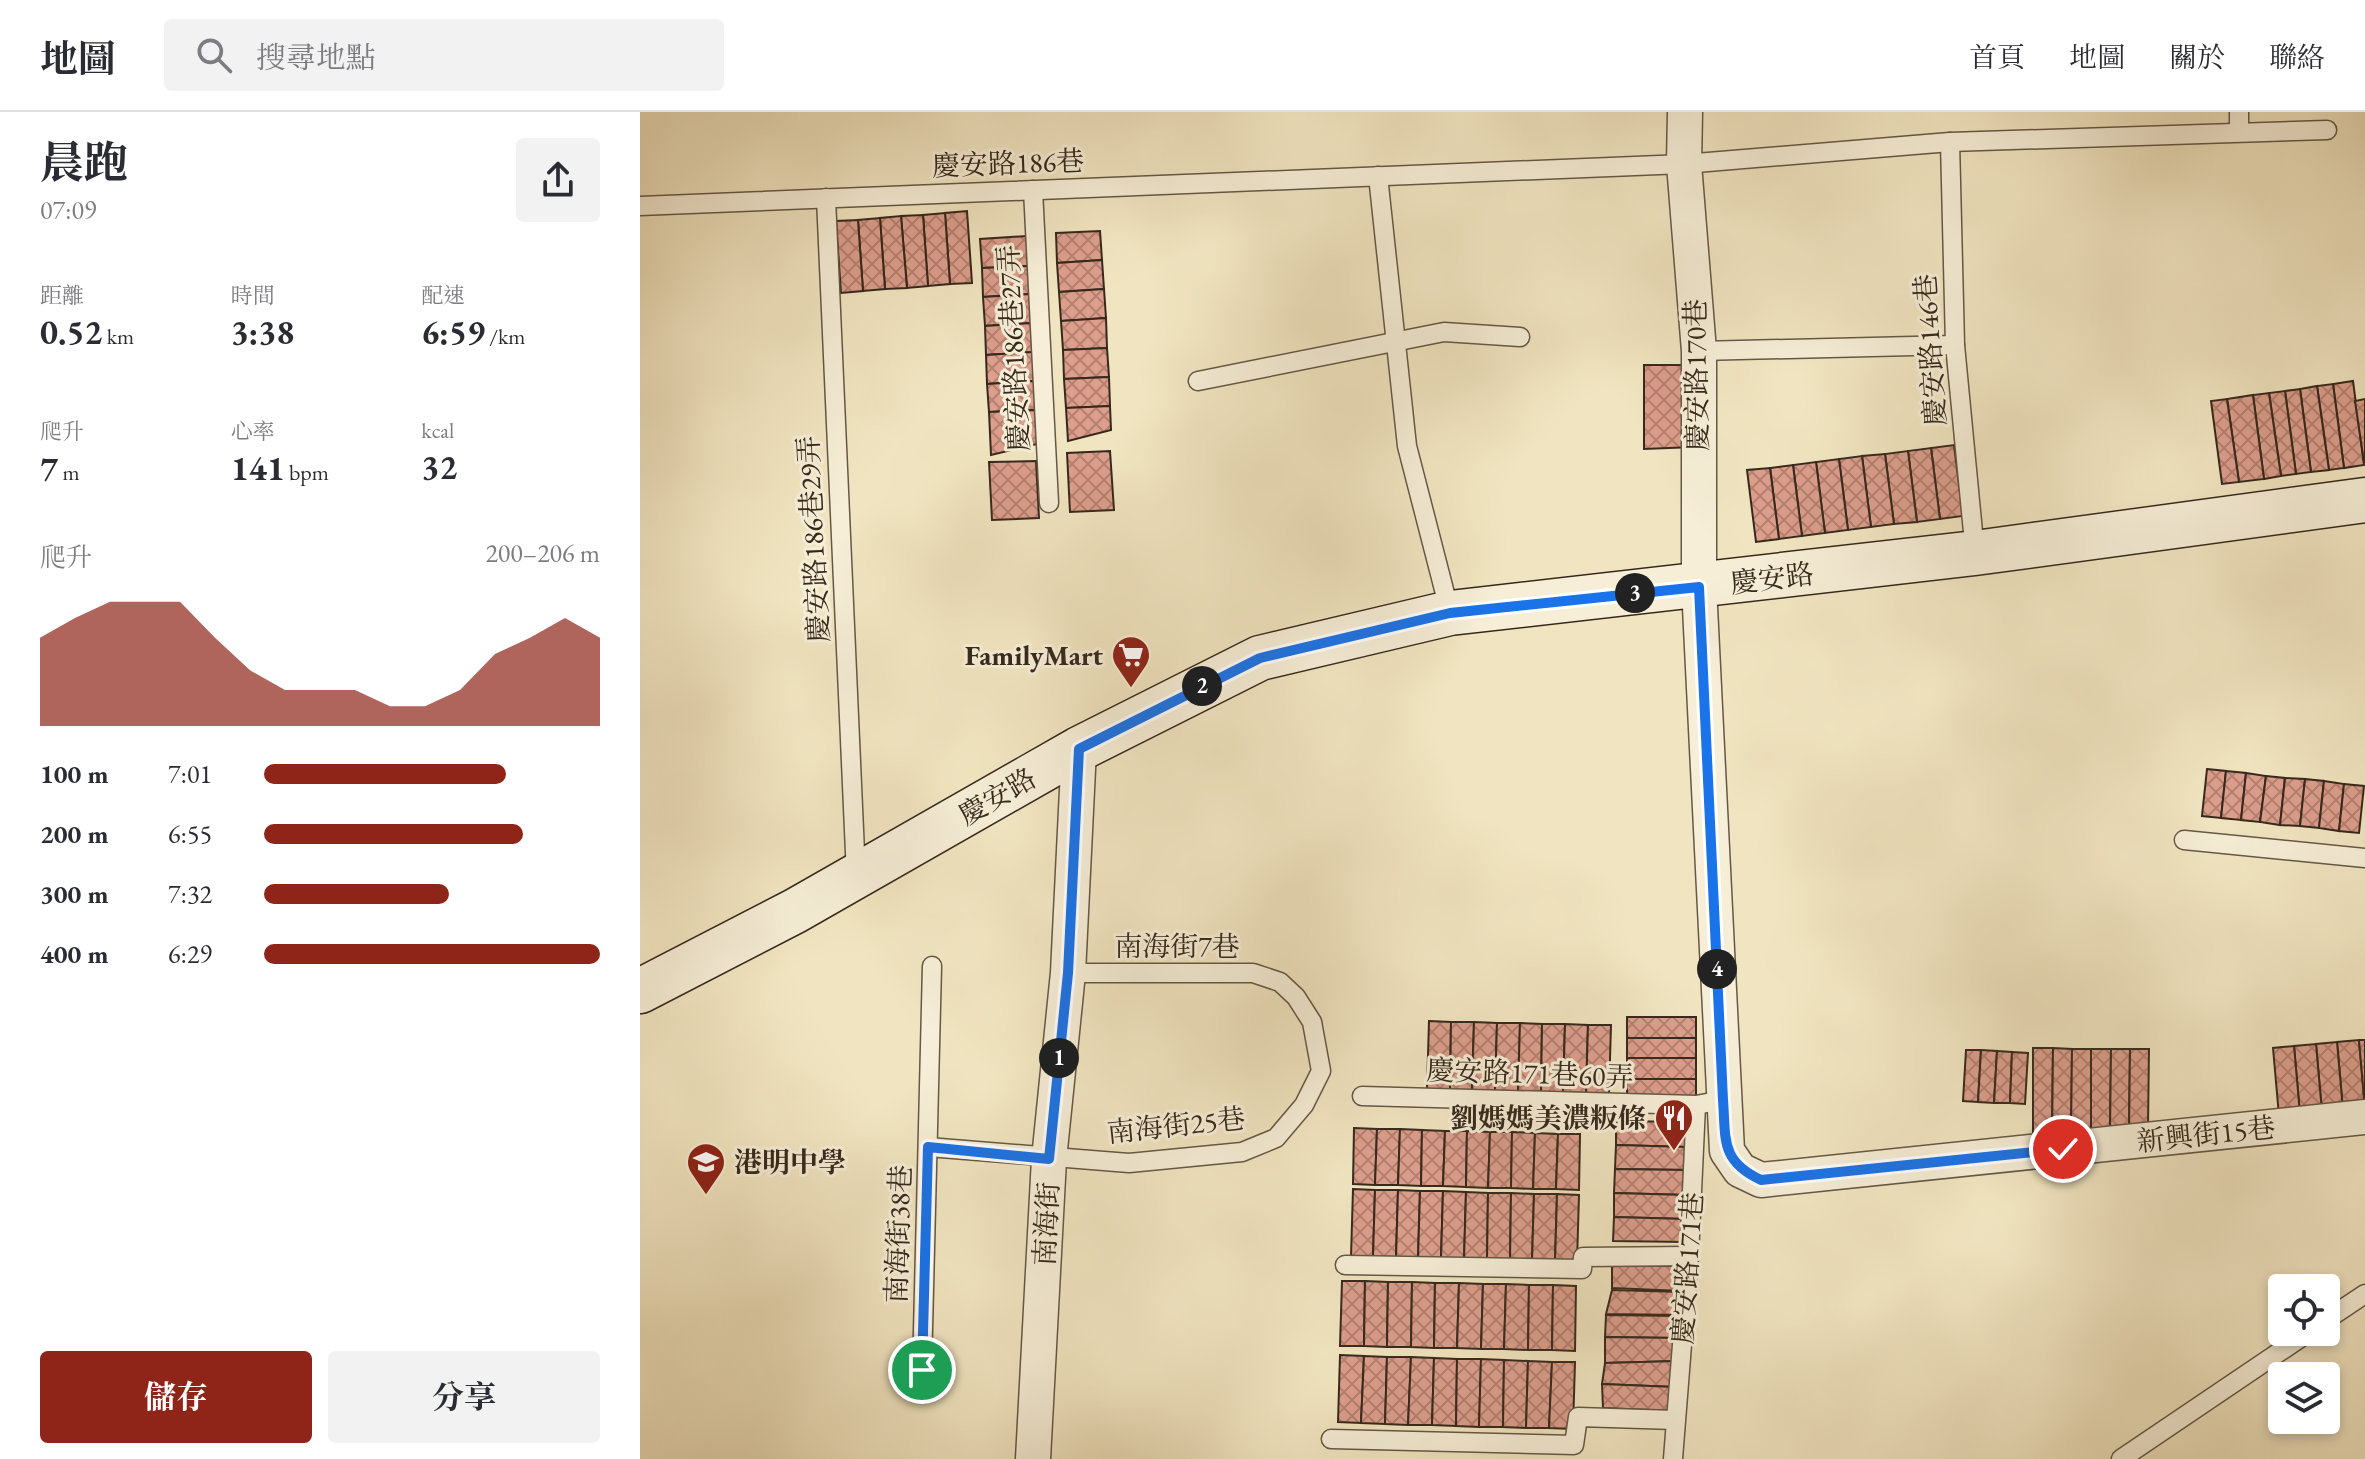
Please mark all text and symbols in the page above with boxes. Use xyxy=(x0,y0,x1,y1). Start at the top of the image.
search box xyxy=(164,19,724,91)
icon: search xyxy=(192,33,236,77)
text: 地圖 xyxy=(40,34,116,83)
text: 搜尋地點 xyxy=(256,38,376,77)
text: 首頁 xyxy=(1969,39,2025,75)
text: 地圖 xyxy=(2069,39,2125,75)
text: 關於 xyxy=(2169,39,2225,75)
text: 聯絡 xyxy=(2269,39,2325,75)
text: 晨跑 xyxy=(40,134,128,191)
button: share xyxy=(516,138,600,222)
street label: 慶安路186巷 xyxy=(931,142,1085,184)
text: 07:09 xyxy=(40,193,96,227)
street label: 慶安路186巷27弄 xyxy=(990,244,1036,452)
street label: 慶安路146巷 xyxy=(1907,273,1953,427)
text: 距離 xyxy=(40,281,84,310)
text: 時間 xyxy=(231,281,275,310)
text: 配速 xyxy=(421,281,465,310)
street label: 慶安路170巷 xyxy=(1677,299,1715,451)
text: 0.52 xyxy=(40,310,102,354)
text: 3:38 xyxy=(231,310,294,354)
text: 6:59 xyxy=(421,310,485,354)
text: km xyxy=(102,322,134,351)
text: /km xyxy=(485,322,526,351)
text: kcal xyxy=(421,416,454,445)
text: 爬升 xyxy=(40,417,84,446)
text: 心率 xyxy=(231,417,275,446)
street label: 慶安路186巷29弄 xyxy=(790,435,836,643)
text: 32 xyxy=(421,445,457,489)
text: 7 xyxy=(40,446,58,490)
text: 141 xyxy=(231,446,285,490)
text: m xyxy=(58,458,80,487)
text: bpm xyxy=(285,458,329,487)
text: 200–206 m xyxy=(485,536,600,570)
text: 爬升 xyxy=(40,540,92,574)
street label: 慶安路 xyxy=(1728,555,1816,601)
pin: 3 xyxy=(1615,573,1655,613)
text: 3 xyxy=(1629,578,1641,607)
supermarket icon: FamilyMart xyxy=(1110,634,1152,689)
place label: FamilyMart xyxy=(965,637,1103,673)
pin: 2 xyxy=(1182,666,1222,706)
text: 2 xyxy=(1196,671,1208,700)
text: 100 m xyxy=(40,757,108,791)
text: 7:01 xyxy=(168,757,212,791)
street label: 慶安路 xyxy=(952,759,1042,833)
text: 200 m xyxy=(40,817,108,851)
text: 6:55 xyxy=(168,817,212,851)
text: 300 m xyxy=(40,877,108,911)
text: 7:32 xyxy=(168,877,212,911)
street label: 南海街7巷 xyxy=(1114,928,1240,964)
text: 400 m xyxy=(40,937,108,971)
text: 6:29 xyxy=(168,937,212,971)
pin: 4 xyxy=(1697,949,1737,989)
text: 4 xyxy=(1711,954,1723,983)
pin: 1 xyxy=(1039,1038,1079,1078)
text: 1 xyxy=(1053,1043,1065,1072)
street label: 慶安路171巷60弄 xyxy=(1426,1051,1634,1095)
restaurant icon: 劉媽媽美濃粄條 xyxy=(1653,1097,1695,1152)
street label: 南海街25巷 xyxy=(1105,1100,1247,1150)
place label: 劉媽媽美濃粄條 xyxy=(1450,1100,1646,1136)
street label: 新興街15巷 xyxy=(2135,1109,2277,1159)
pin xyxy=(2029,1115,2097,1183)
icon: check xyxy=(2041,1127,2085,1171)
school or university icon: 港明中學 xyxy=(685,1141,727,1196)
place label: 港明中學 xyxy=(734,1144,846,1180)
street label: 南海街38巷 xyxy=(878,1164,918,1304)
street label: 南海街 xyxy=(1026,1181,1066,1267)
street label: 慶安路171巷 xyxy=(1664,1191,1710,1345)
map controls xyxy=(2268,1274,2340,1434)
button: locate xyxy=(2268,1274,2340,1346)
pin xyxy=(888,1336,956,1404)
icon: arrive xyxy=(900,1348,944,1392)
button: 儲存 xyxy=(40,1351,312,1443)
button: 分享 xyxy=(328,1351,600,1443)
button: layers xyxy=(2268,1362,2340,1434)

